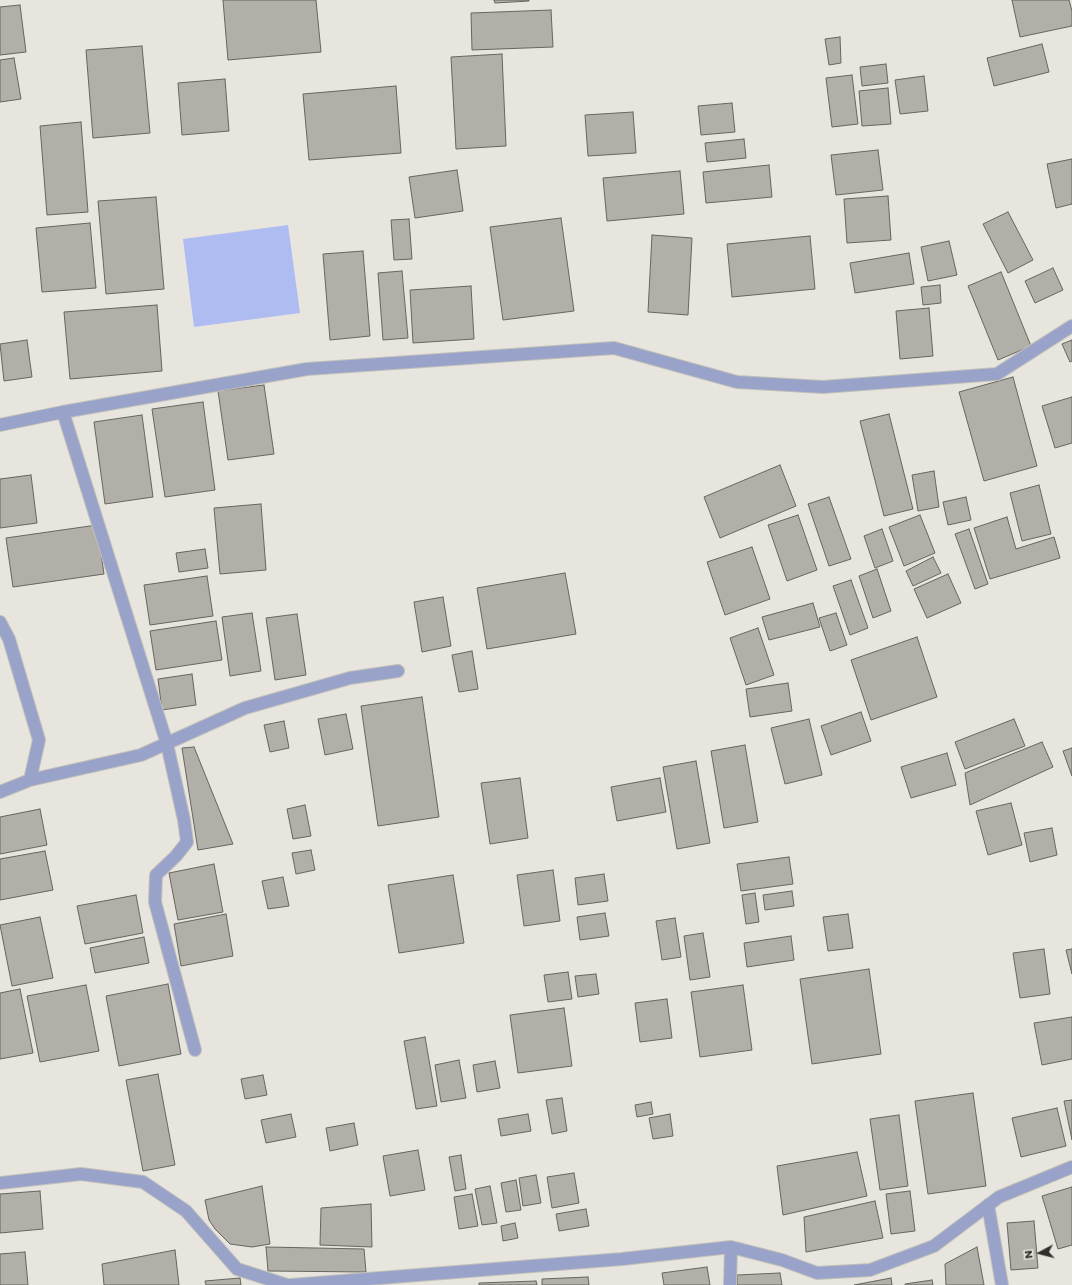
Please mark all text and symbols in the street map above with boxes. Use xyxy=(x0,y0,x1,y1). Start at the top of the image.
north arrow xyxy=(1020,1233,1060,1273)
text: N xyxy=(1020,1249,1037,1260)

